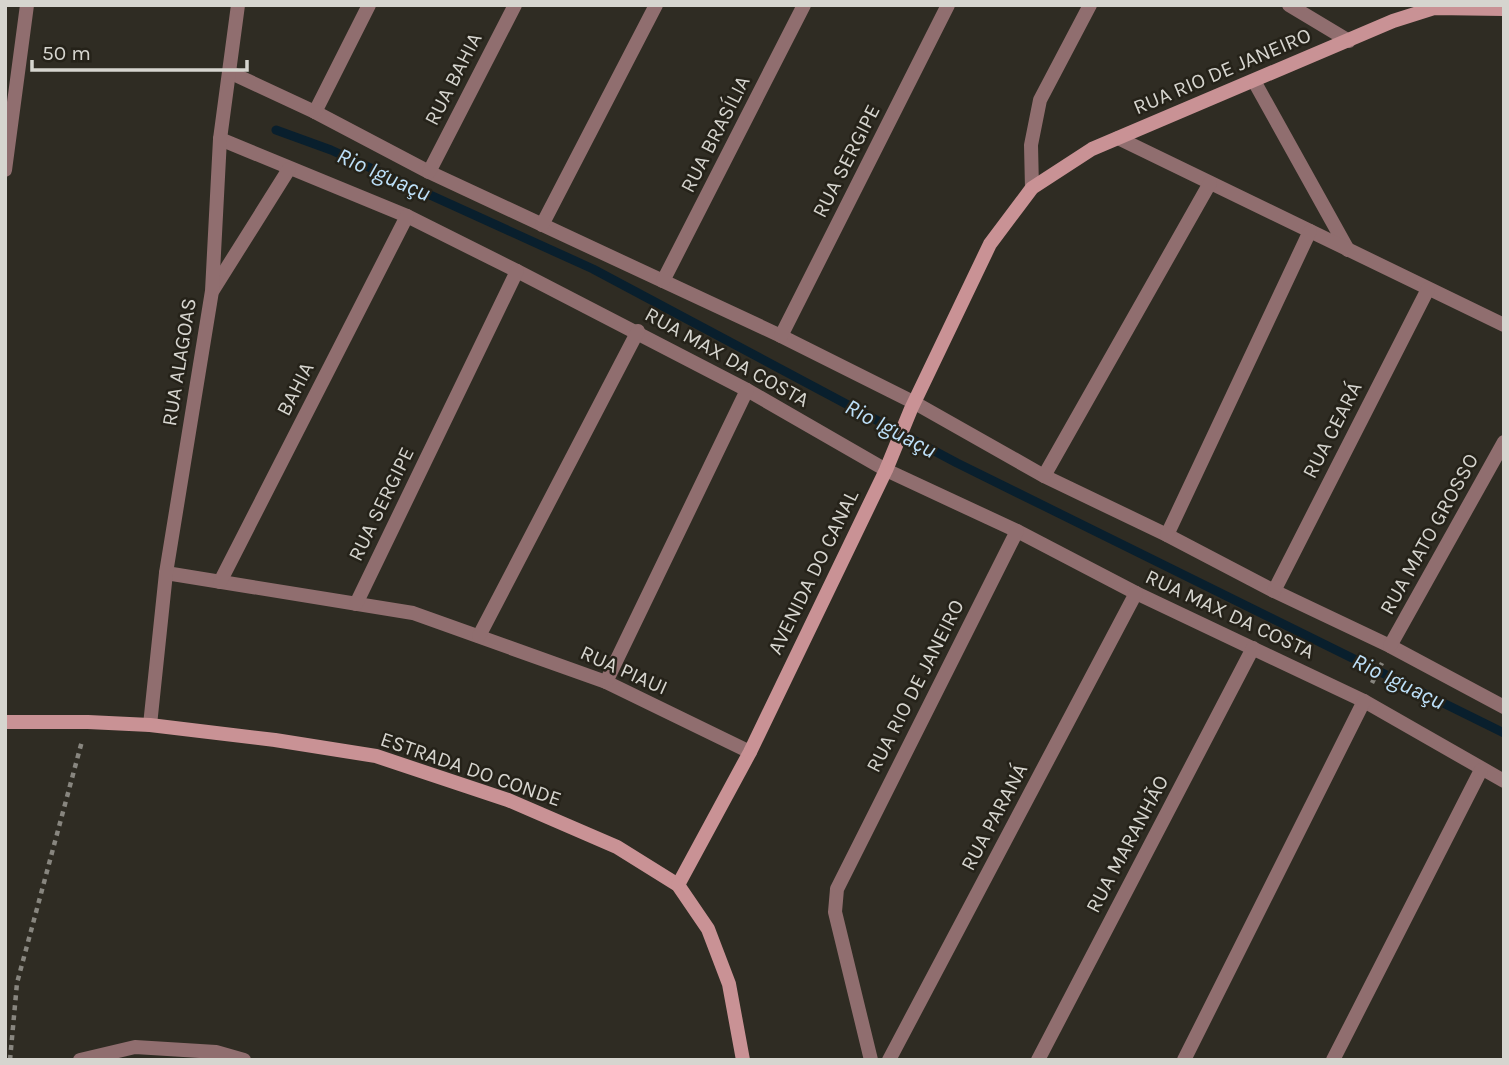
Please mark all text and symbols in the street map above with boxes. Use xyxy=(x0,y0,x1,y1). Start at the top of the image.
street label: RUA RIO DE JANEIRO xyxy=(1130,23,1314,119)
scale bar xyxy=(32,28,247,72)
street label: RUA BAHIA xyxy=(419,29,487,129)
text: 50 m xyxy=(42,41,91,65)
street label: RUA BRASÍLIA xyxy=(675,72,755,196)
street label: RUA SERGIPE xyxy=(807,100,885,222)
water label: Rio Iguaçu xyxy=(333,142,435,207)
street label: RUA ALAGOAS xyxy=(157,296,201,428)
street label: RUA MAX DA COSTA xyxy=(641,302,813,412)
street label: BAHIA xyxy=(271,358,319,420)
street label: RUA CEARÁ xyxy=(1297,378,1367,482)
water label: Rio Iguaçu xyxy=(840,393,941,464)
street label: RUA SERGIPE xyxy=(343,443,419,565)
street label: RUA MATO GROSSO xyxy=(1375,449,1483,619)
street label: AVENIDA DO CANAL xyxy=(763,486,863,658)
street label: RUA MAX DA COSTA xyxy=(1142,564,1318,664)
street label: RUA RIO DE JANEIRO xyxy=(861,596,969,776)
street label: RUA PIAUI xyxy=(577,640,671,700)
water label: Rio Iguaçu xyxy=(1348,647,1450,715)
street label: ESTRADA DO CONDE xyxy=(377,727,565,811)
street label: RUA PARANÁ xyxy=(956,759,1032,875)
street label: RUA MARANHÃO xyxy=(1081,771,1173,917)

